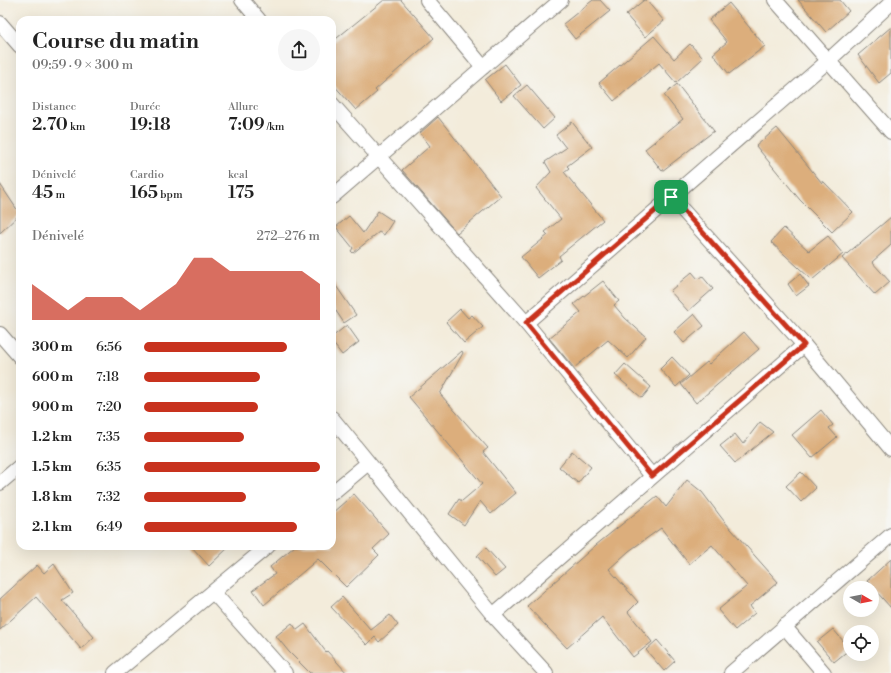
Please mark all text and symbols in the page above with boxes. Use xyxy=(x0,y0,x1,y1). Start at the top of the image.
text: Course du matin xyxy=(32,28,199,55)
button: share xyxy=(278,29,320,71)
text: 09:59 · 9 × 300 m xyxy=(32,57,133,73)
text: Distance xyxy=(32,100,76,114)
text: Durée xyxy=(130,100,161,114)
text: Allure xyxy=(228,100,259,114)
text: 2.70 xyxy=(32,114,68,136)
text: 19:18 xyxy=(130,114,171,136)
text: 7:09 xyxy=(228,114,265,136)
text: km xyxy=(68,120,85,134)
text: /km xyxy=(265,120,284,134)
text: Dénivelé xyxy=(32,168,76,182)
text: Cardio xyxy=(130,168,164,182)
text: kcal xyxy=(228,168,248,182)
pin xyxy=(654,180,688,214)
text: 45 xyxy=(32,182,53,204)
text: 165 xyxy=(130,182,158,204)
text: 175 xyxy=(228,182,254,204)
icon: arrive xyxy=(660,186,682,208)
text: m xyxy=(53,188,65,202)
text: bpm xyxy=(158,188,183,202)
text: Dénivelé xyxy=(32,228,84,244)
text: 272–276 m xyxy=(256,228,320,244)
text: 300 m xyxy=(32,339,73,355)
text: 6:56 xyxy=(96,339,122,355)
text: 600 m xyxy=(32,369,73,385)
text: 7:18 xyxy=(96,369,119,385)
text: 900 m xyxy=(32,399,73,415)
text: 7:20 xyxy=(96,399,122,415)
text: 1.2 km xyxy=(32,429,72,445)
text: 7:35 xyxy=(96,429,120,445)
text: 1.5 km xyxy=(32,459,72,475)
text: 6:35 xyxy=(96,459,121,475)
text: 1.8 km xyxy=(32,489,72,505)
text: 7:32 xyxy=(96,489,120,505)
text: 2.1 km xyxy=(32,519,72,535)
text: 6:49 xyxy=(96,519,122,535)
north arrow xyxy=(843,581,879,617)
map controls xyxy=(843,581,879,661)
button: locate xyxy=(843,625,879,661)

